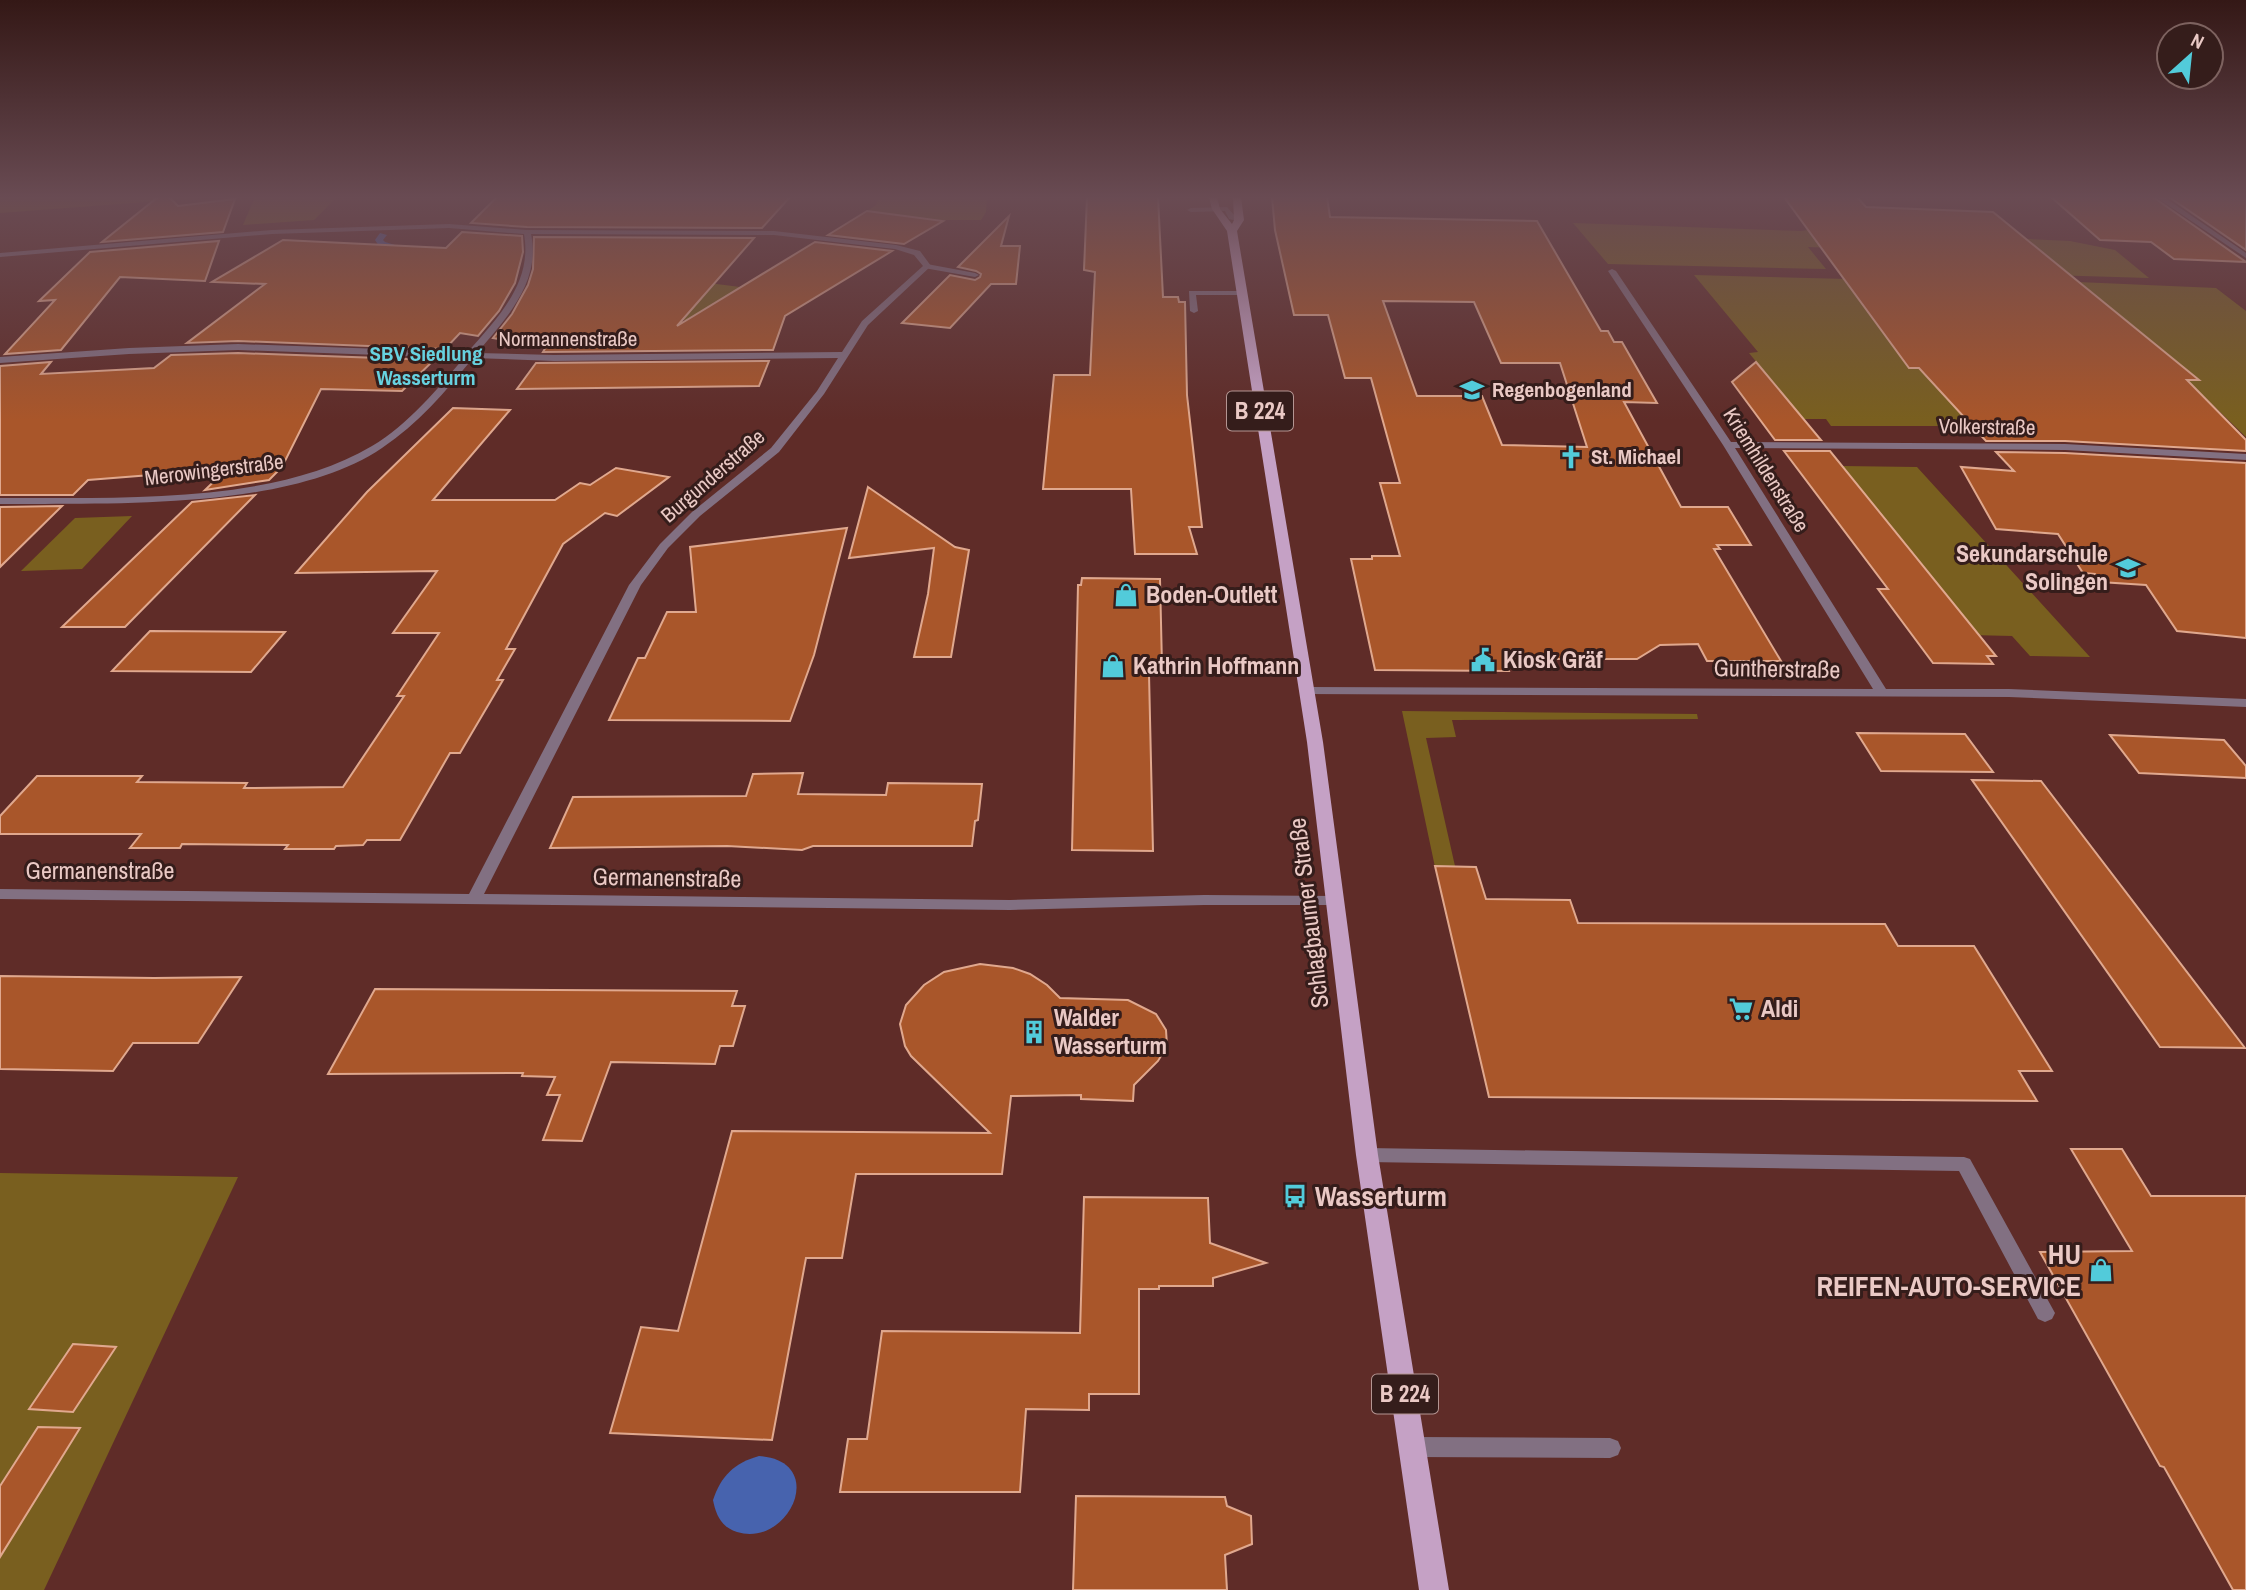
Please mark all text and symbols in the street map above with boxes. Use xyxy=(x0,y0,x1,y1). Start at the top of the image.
north arrow xyxy=(2155,21,2225,91)
text: N xyxy=(2187,27,2209,55)
street label: Normannenstraße xyxy=(499,324,637,353)
district label: SBV Siedlung Wasserturm xyxy=(370,339,483,392)
place label: Regenbogenland xyxy=(1492,375,1632,404)
school or university icon: Regenbogenland xyxy=(1458,376,1486,404)
road number: B 224 xyxy=(1227,392,1293,430)
street label: Kriemhildenstraße xyxy=(1717,402,1816,537)
street label: Volkerstraße xyxy=(1938,411,2036,442)
street label: Burgunderstraße xyxy=(654,422,771,529)
place label: St. Michael xyxy=(1591,442,1681,471)
church icon: St. Michael xyxy=(1557,443,1585,471)
street label: Merowingerstraße xyxy=(143,447,285,492)
place label: Sekundarschule Solingen xyxy=(1956,537,2108,597)
school or university icon: Sekundarschule Solingen xyxy=(2114,554,2142,582)
place label: Boden-Outlett xyxy=(1146,578,1278,610)
shop icon: Boden-Outlett xyxy=(1112,581,1140,609)
place label: Kiosk Gräf xyxy=(1503,643,1603,675)
public building icon: Kiosk Gräf xyxy=(1469,646,1497,674)
place label: Kathrin Hoffmann xyxy=(1133,649,1299,681)
street label: Guntherstraße xyxy=(1713,651,1841,685)
shop icon: Kathrin Hoffmann xyxy=(1099,652,1127,680)
street label: Schlagbaumer Straße xyxy=(1280,816,1336,1010)
street label: Germanenstraße xyxy=(26,854,174,886)
street label: Germanenstraße xyxy=(592,860,742,894)
place label: Aldi xyxy=(1761,992,1798,1024)
supermarket icon: Aldi xyxy=(1727,995,1755,1023)
place label: Walder Wasserturm xyxy=(1054,1001,1167,1061)
building icon: Walder Wasserturm xyxy=(1020,1018,1048,1046)
place label: Wasserturm xyxy=(1315,1177,1447,1215)
bus stop icon: Wasserturm xyxy=(1281,1182,1309,1210)
place label: HU REIFEN-AUTO-SERVICE xyxy=(1816,1235,2081,1305)
shop icon: HU REIFEN-AUTO-SERVICE xyxy=(2087,1256,2115,1284)
road number: B 224 xyxy=(1372,1374,1438,1414)

